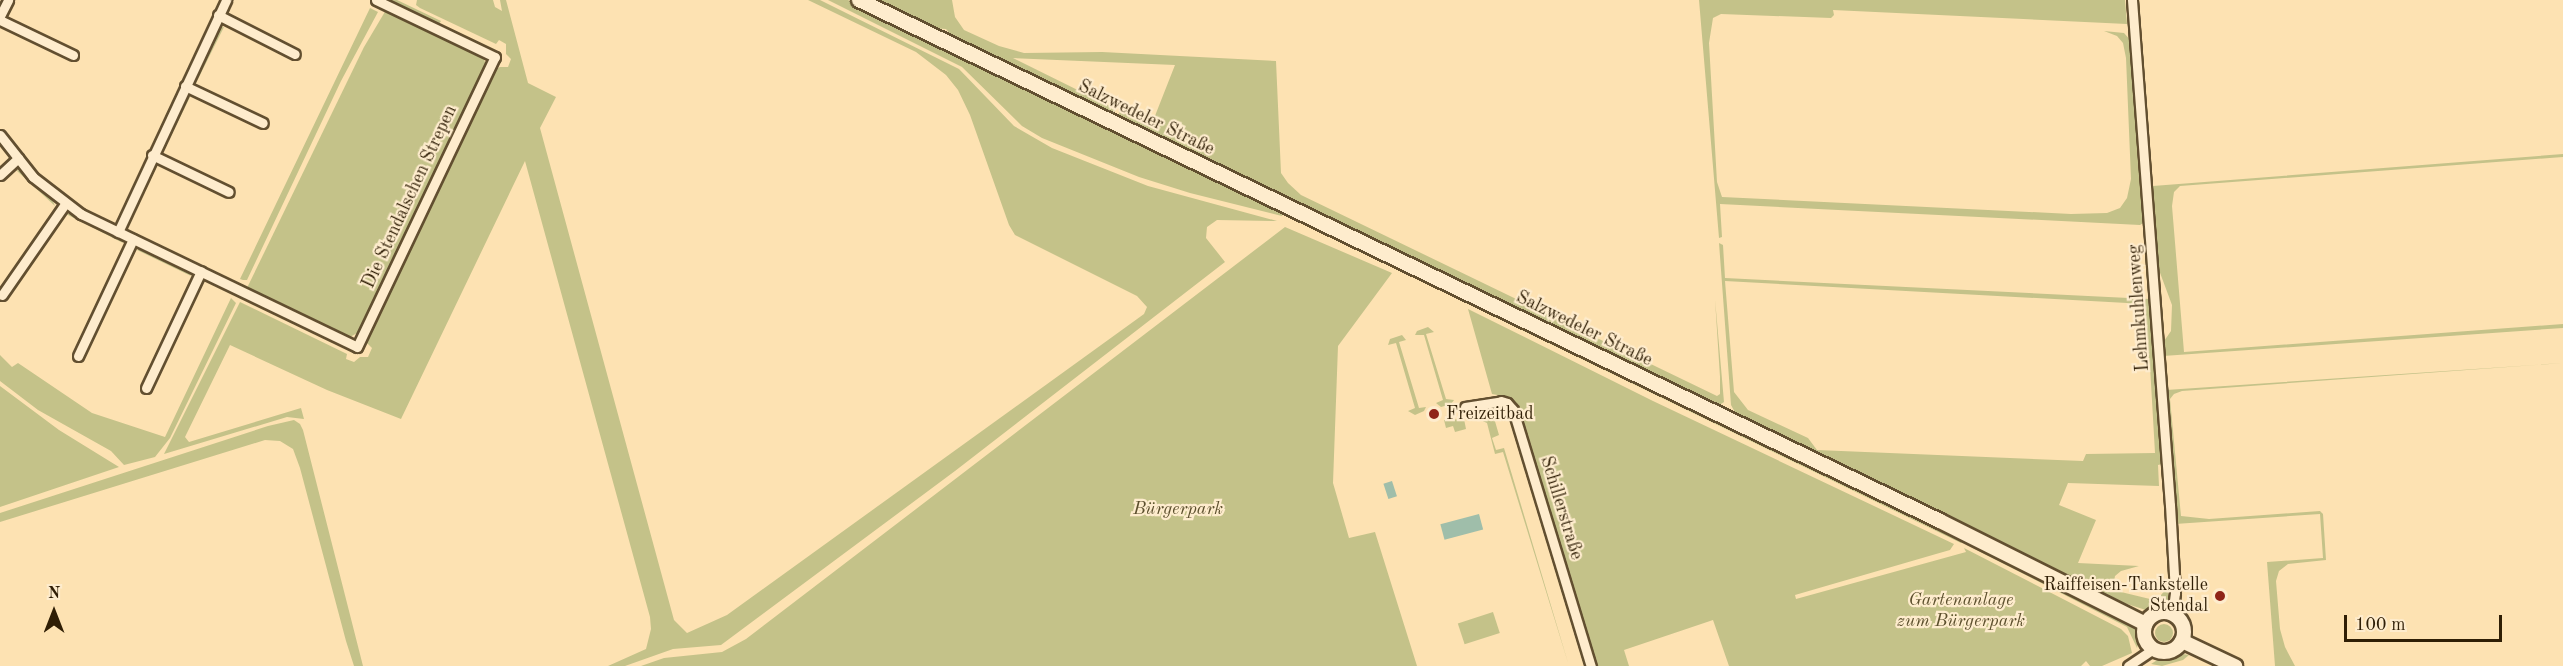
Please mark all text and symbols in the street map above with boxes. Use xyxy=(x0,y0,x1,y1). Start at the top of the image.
street label: Salzwedeler Straße xyxy=(1074,76,1218,160)
street label: Die Stendalschen Strepen xyxy=(358,102,462,292)
street label: Lehmkuhlenweg xyxy=(2124,244,2154,372)
street label: Salzwedeler Straße xyxy=(1512,287,1656,371)
place label: Freizeitbad xyxy=(1446,403,1534,425)
marker: Freizeitbad xyxy=(1427,407,1441,421)
street label: Schillerstraße xyxy=(1535,454,1587,562)
park label: Bürgerpark xyxy=(1133,498,1223,520)
place label: Raiffeisen-Tankstelle Stendal xyxy=(2044,575,2208,618)
north arrow xyxy=(24,582,84,642)
text: N xyxy=(48,586,60,602)
marker: Raiffeisen-Tankstelle Stendal xyxy=(2213,589,2227,603)
park label: Gartenanlage zum Bürgerpark xyxy=(1897,590,2025,632)
scale bar xyxy=(2347,603,2504,641)
text: 100 m xyxy=(2355,616,2406,634)

